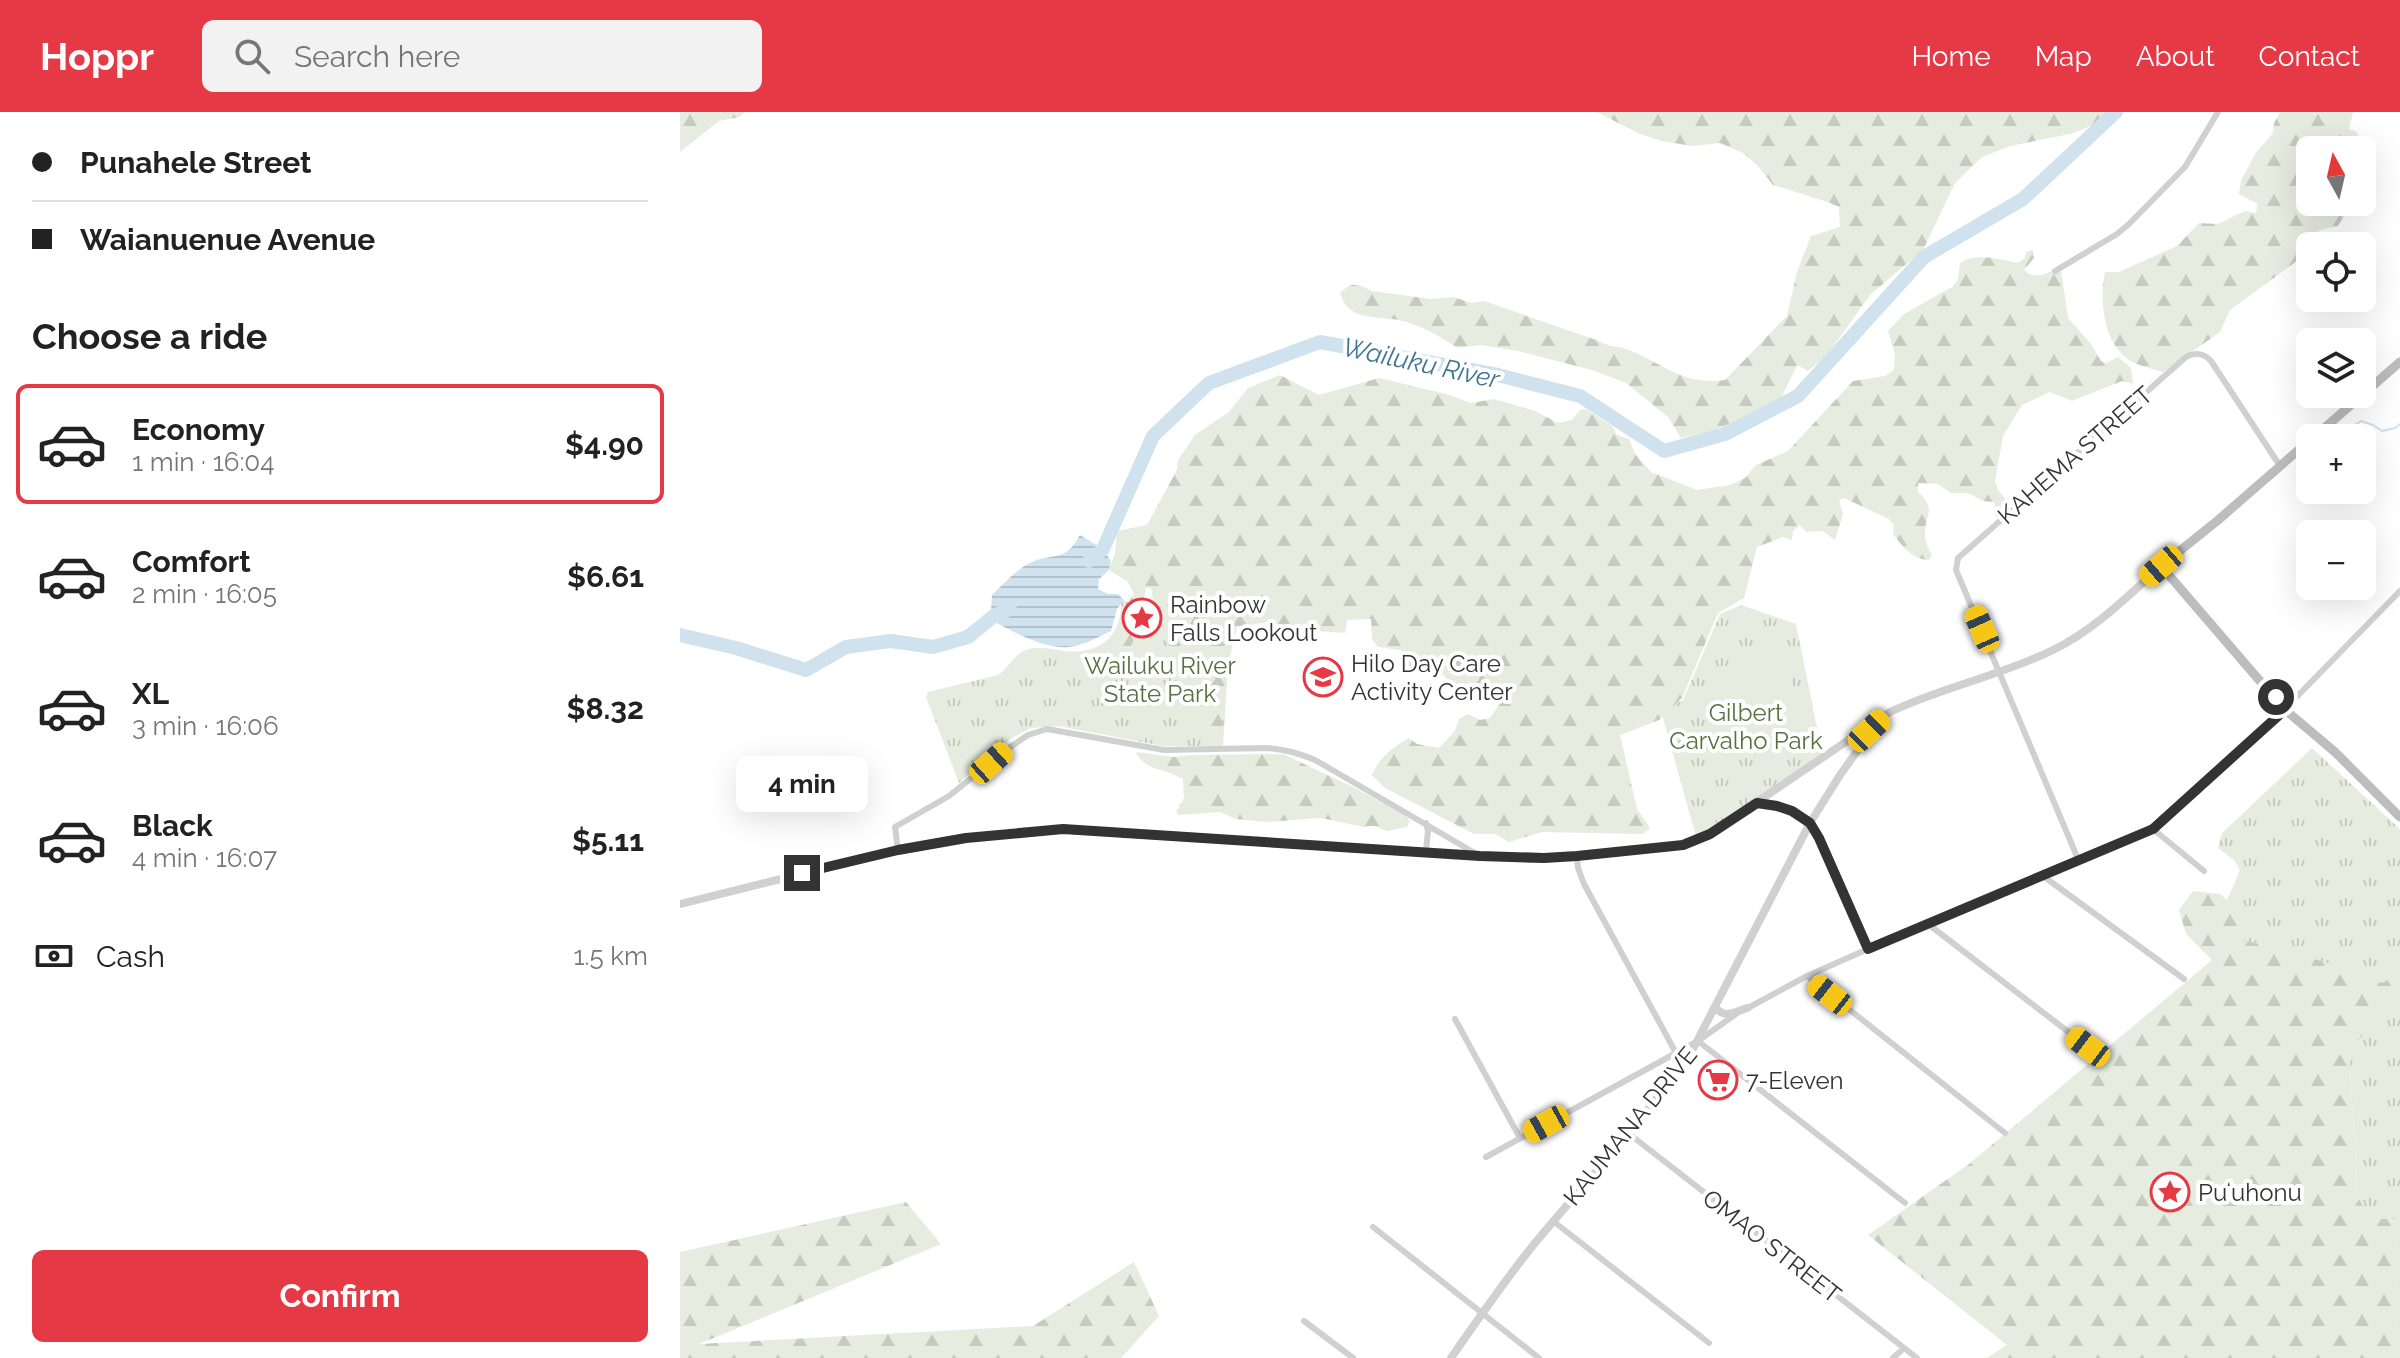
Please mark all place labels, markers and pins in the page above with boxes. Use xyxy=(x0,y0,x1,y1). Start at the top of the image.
place label: Rainbow Falls Lookout xyxy=(1170,590,1317,647)
place icon: Rainbow Falls Lookout xyxy=(1121,597,1163,639)
place label: Hilo Day Care Activity Center xyxy=(1351,649,1513,706)
school or university icon: Hilo Day Care Activity Center xyxy=(1302,656,1344,698)
supermarket icon: 7-Eleven xyxy=(1697,1059,1739,1101)
place label: 7-Eleven xyxy=(1746,1066,1844,1095)
place icon: Puʻuhonu xyxy=(2149,1171,2191,1213)
place label: Puʻuhonu xyxy=(2198,1178,2302,1207)

